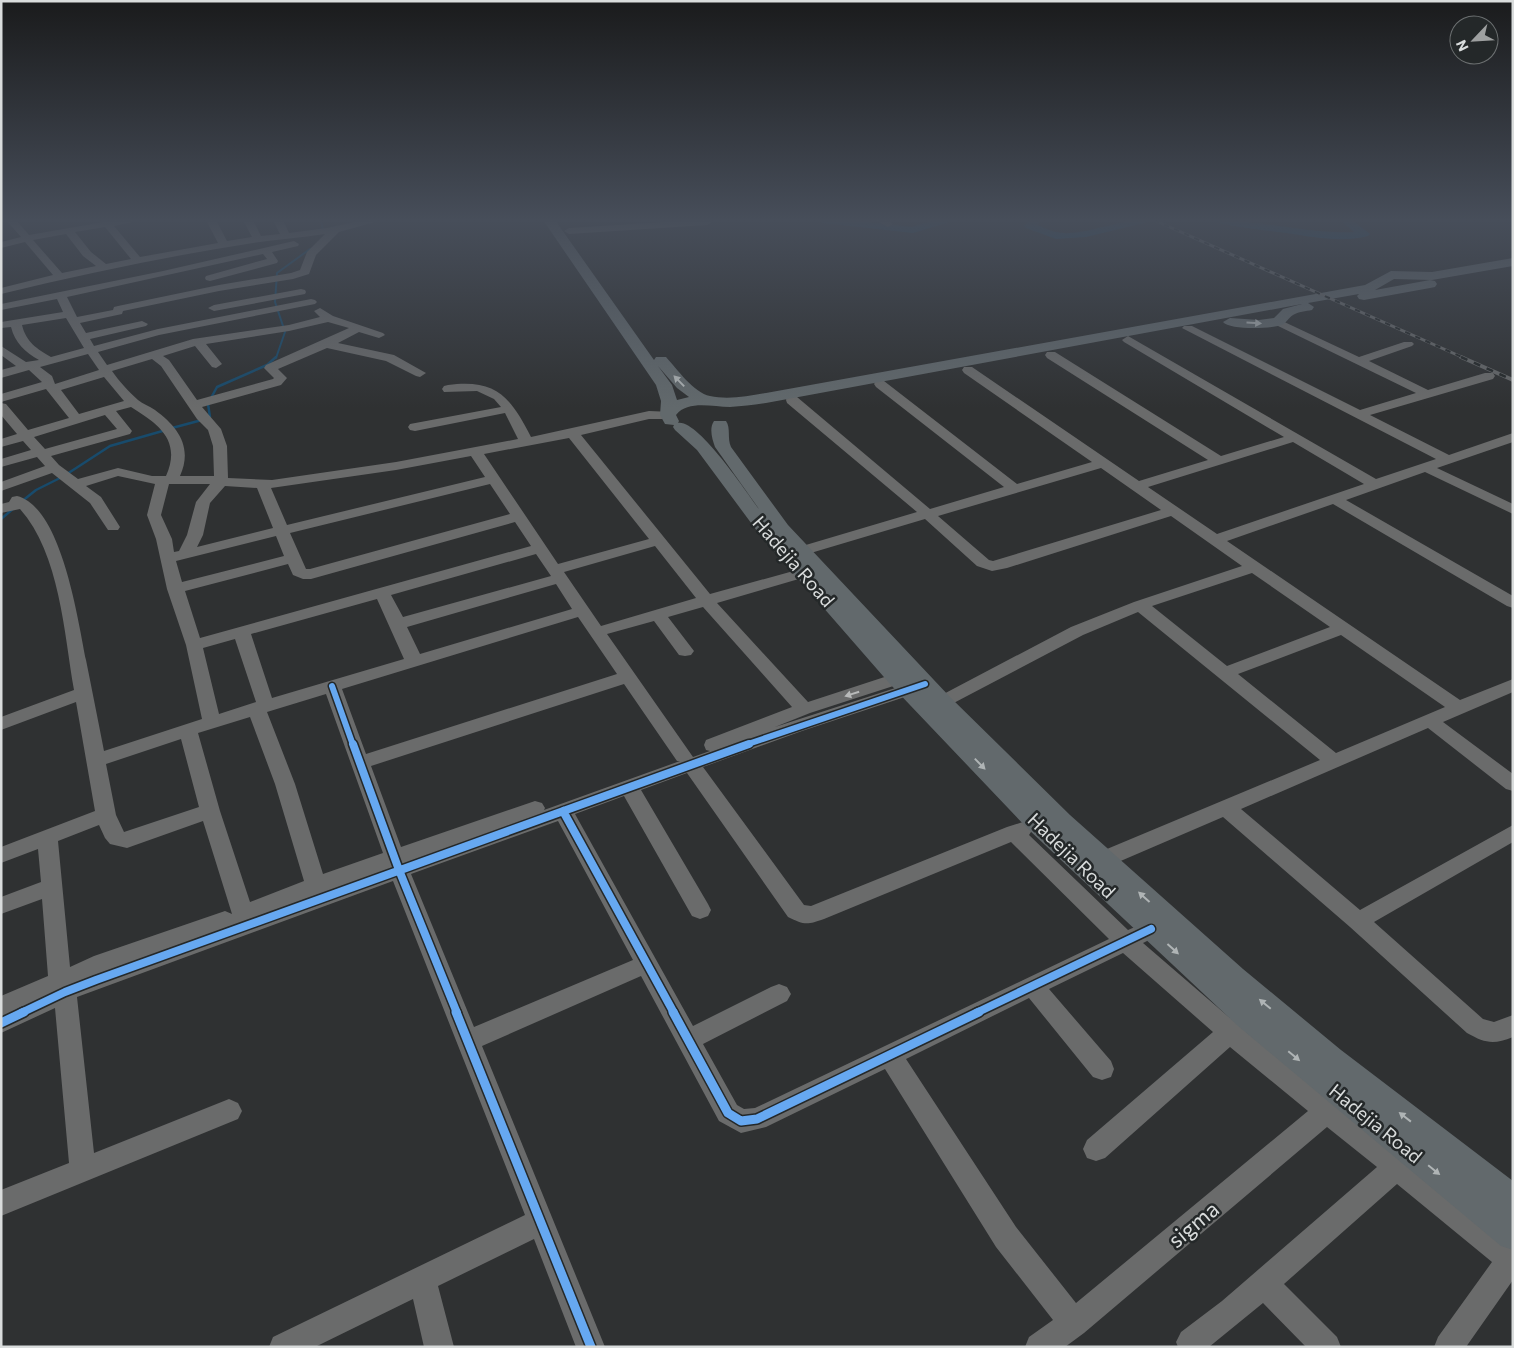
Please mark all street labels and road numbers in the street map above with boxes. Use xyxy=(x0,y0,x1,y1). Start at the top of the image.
street label: Hadejia Road xyxy=(748,511,840,611)
street label: Hadejia Road xyxy=(1023,808,1121,902)
street label: Hadejia Road xyxy=(1325,1079,1427,1167)
street label: sigma xyxy=(1162,1195,1224,1253)

